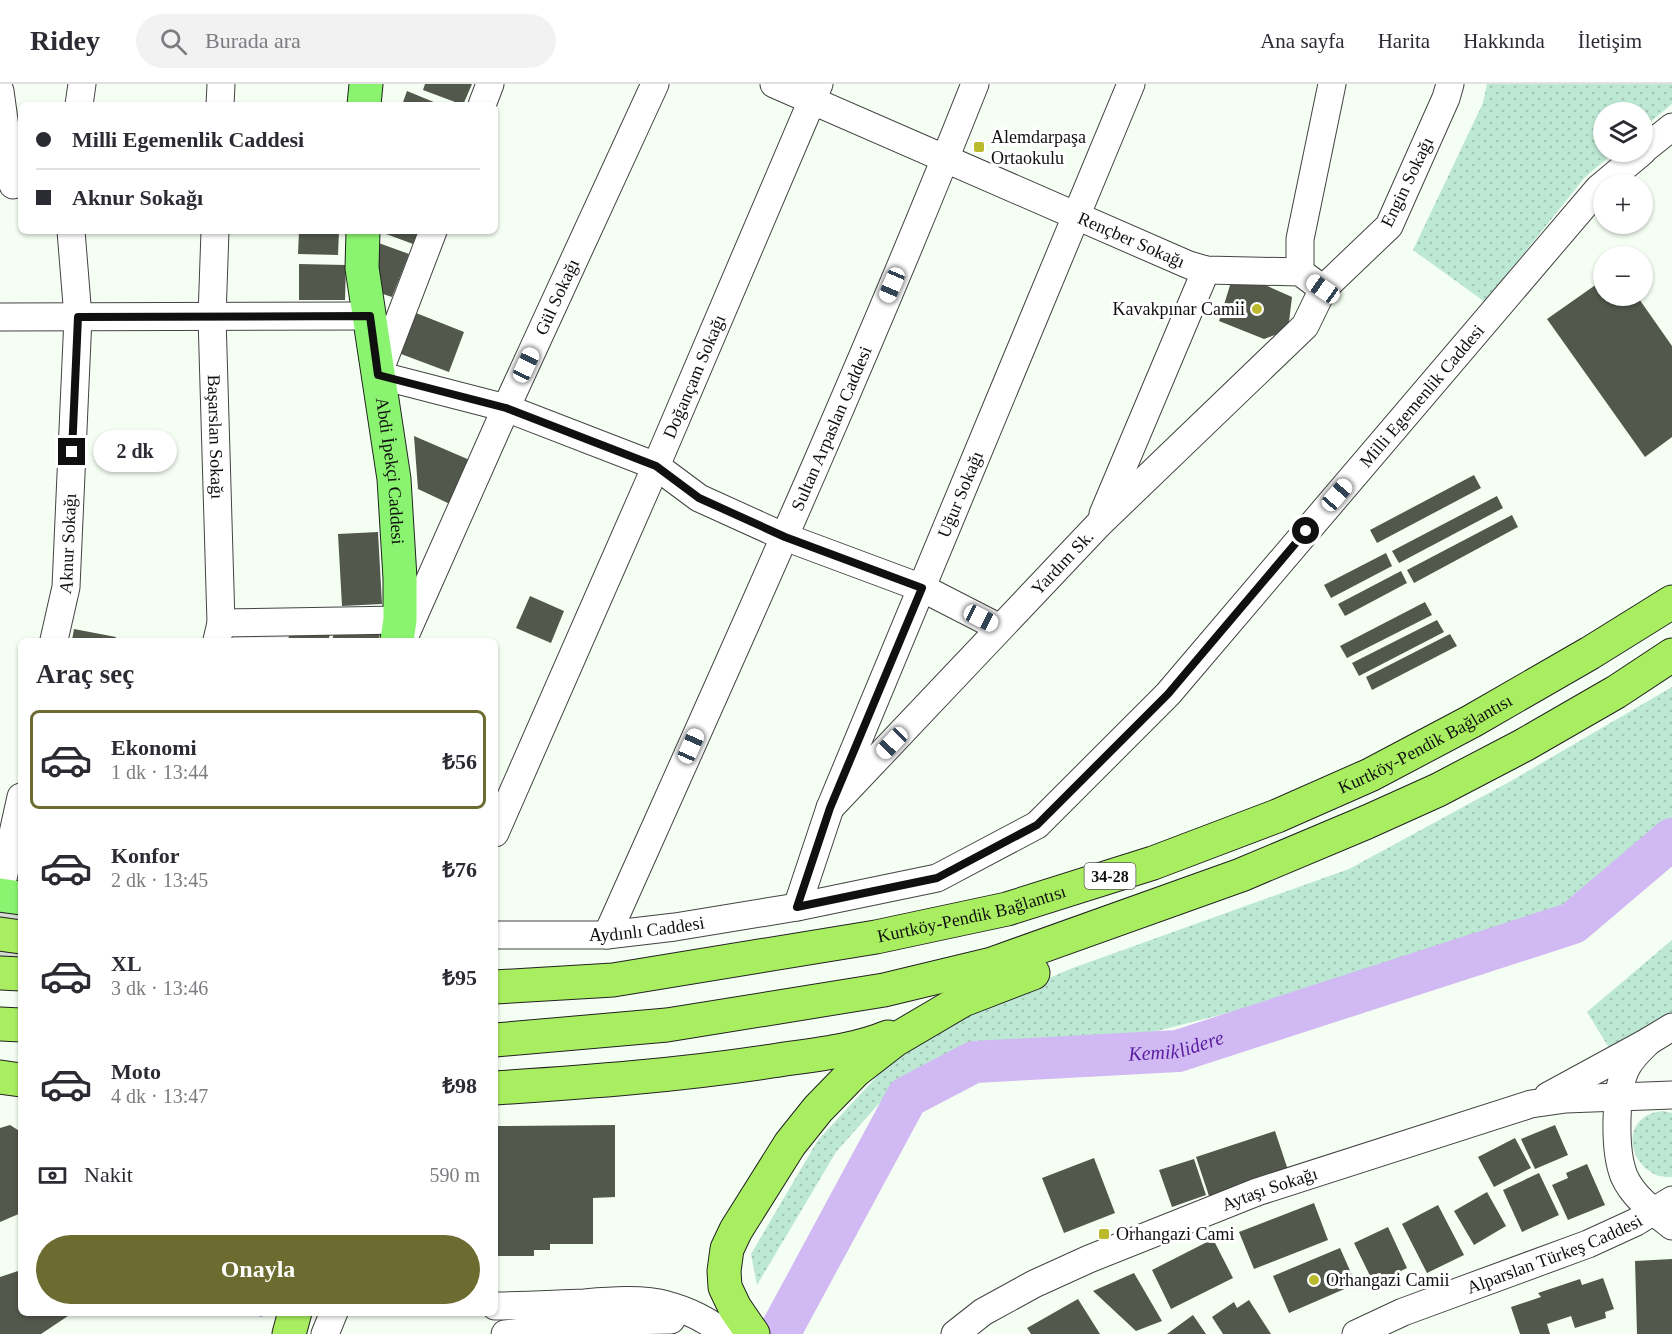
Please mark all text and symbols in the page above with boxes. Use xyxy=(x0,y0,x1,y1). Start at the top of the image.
search box xyxy=(136,14,556,68)
text: Ridey xyxy=(30,25,100,56)
icon: search xyxy=(157,25,190,58)
text: Burada ara xyxy=(205,28,301,53)
text: Ana sayfa xyxy=(1260,29,1345,53)
text: Harita xyxy=(1378,29,1430,53)
text: Hakkında xyxy=(1463,29,1545,53)
text: İletişim xyxy=(1578,29,1642,53)
map controls xyxy=(1593,102,1653,306)
button: layers xyxy=(1593,102,1653,162)
text: Milli Egemenlik Caddesi xyxy=(72,127,304,152)
place label: Alemdarpaşa Ortaokulu xyxy=(991,127,1086,168)
street label: Engin Sokağı xyxy=(1377,134,1437,230)
marker: Alemdarpaşa Ortaokulu xyxy=(972,140,986,154)
button: + xyxy=(1593,174,1653,234)
text: Aknur Sokağı xyxy=(72,185,203,210)
street label: Rençber Sokağı xyxy=(1075,208,1188,272)
button: − xyxy=(1593,246,1653,306)
street label: Gül Sokağı xyxy=(531,256,583,338)
car xyxy=(877,265,907,305)
car xyxy=(1303,271,1343,307)
place label: Kavakpınar Camii xyxy=(1113,299,1245,319)
marker: Kavakpınar Camii xyxy=(1250,302,1264,316)
street label: Doğançam Sokağı xyxy=(659,312,729,441)
street label: Milli Egemenlik Caddesi xyxy=(1356,321,1488,471)
street label: Sultan Arpaslan Caddesi xyxy=(787,343,876,514)
car xyxy=(510,345,542,385)
street label: Başarslan Sokağı xyxy=(204,374,227,499)
street label: Abdi İpekçi Caddesi xyxy=(372,396,408,545)
callout: 2 dk xyxy=(93,431,177,473)
route end xyxy=(58,438,85,465)
text: 2 dk xyxy=(116,440,154,462)
street label: Uğur Sokağı xyxy=(934,448,987,540)
car xyxy=(1318,476,1356,514)
street label: Aknur Sokağı xyxy=(55,493,80,596)
route start xyxy=(1292,517,1319,544)
street label: Yardım Sk. xyxy=(1027,526,1098,599)
car xyxy=(961,602,1001,634)
text: Araç seç xyxy=(36,659,134,689)
street label: Kurtköy-Pendik Bağlantısı xyxy=(1335,690,1515,798)
car xyxy=(873,724,911,762)
car xyxy=(675,726,707,766)
icon: car xyxy=(39,733,93,787)
text: Ekonomi xyxy=(111,735,197,760)
text: ₺56 xyxy=(442,749,477,774)
text: 1 dk · 13:44 xyxy=(111,761,208,783)
icon: car xyxy=(39,841,93,895)
text: Konfor xyxy=(111,843,179,868)
text: ₺76 xyxy=(442,857,477,882)
road number: 34-28 xyxy=(1084,863,1136,889)
text: 2 dk · 13:45 xyxy=(111,869,208,891)
street label: Kurtköy-Pendik Bağlantısı xyxy=(875,881,1068,946)
street label: Aydınlı Caddesi xyxy=(589,912,706,945)
icon: car xyxy=(39,949,93,1003)
text: XL xyxy=(111,951,142,976)
text: ₺95 xyxy=(442,965,477,990)
text: 3 dk · 13:46 xyxy=(111,977,208,999)
water label: Kemiklidere xyxy=(1127,1026,1226,1065)
icon: car xyxy=(39,1057,93,1111)
text: Moto xyxy=(111,1059,161,1084)
text: ₺98 xyxy=(442,1073,477,1098)
text: 4 dk · 13:47 xyxy=(111,1085,208,1107)
icon: cash xyxy=(36,1159,69,1192)
text: Nakit xyxy=(84,1162,133,1187)
street label: Aytaşı Sokağı xyxy=(1219,1163,1320,1215)
text: 590 m xyxy=(429,1164,480,1186)
street label: Alparslan Türkeş Caddesi xyxy=(1464,1211,1646,1298)
place label: Orhangazi Cami xyxy=(1116,1224,1234,1244)
marker: Orhangazi Cami xyxy=(1097,1227,1111,1241)
button: Onayla xyxy=(36,1235,480,1304)
place label: Orhangazi Camii xyxy=(1326,1270,1449,1290)
marker: Orhangazi Camii xyxy=(1307,1273,1321,1287)

